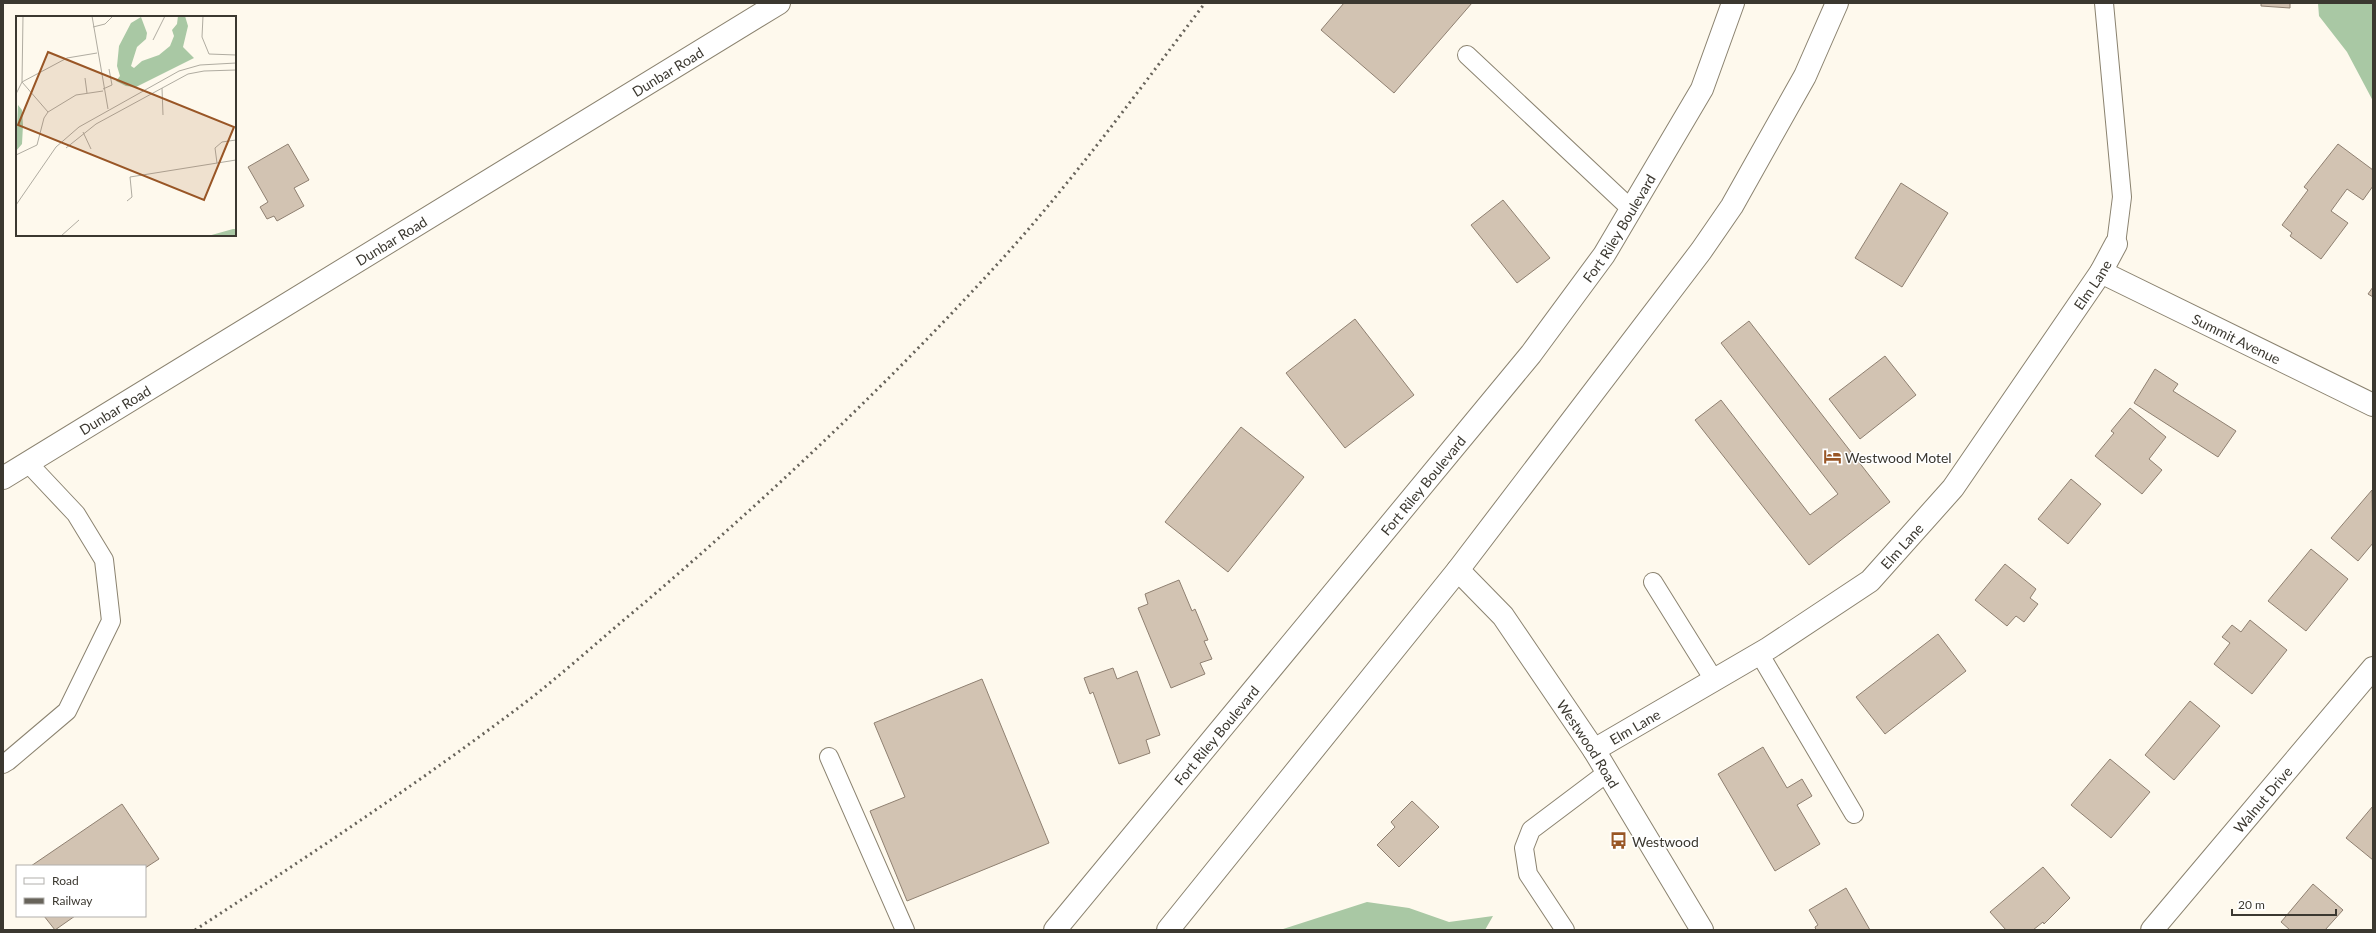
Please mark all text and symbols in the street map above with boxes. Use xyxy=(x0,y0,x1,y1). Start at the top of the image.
inset map xyxy=(16,16,236,236)
street label: Dunbar Road xyxy=(629,43,706,100)
street label: Fort Riley Boulevard xyxy=(1579,171,1658,285)
street label: Dunbar Road xyxy=(352,212,430,269)
street label: Elm Lane xyxy=(2070,257,2114,312)
street label: Summit Avenue xyxy=(2190,310,2284,367)
street label: Dunbar Road xyxy=(76,381,153,438)
street label: Fort Riley Boulevard xyxy=(1376,432,1469,538)
hotel icon: Westwood Motel xyxy=(1822,447,1842,467)
place label: Westwood Motel xyxy=(1845,449,1952,466)
street label: Elm Lane xyxy=(1877,519,1926,572)
street label: Fort Riley Boulevard xyxy=(1170,682,1262,788)
street label: Westwood Road xyxy=(1554,696,1623,791)
street label: Elm Lane xyxy=(1606,705,1663,748)
street label: Walnut Drive xyxy=(2229,763,2295,836)
bus stop icon: Westwood xyxy=(1609,831,1629,851)
place label: Westwood xyxy=(1632,833,1699,850)
legend xyxy=(16,865,146,917)
text: Road xyxy=(52,873,79,888)
scale bar xyxy=(2232,891,2336,917)
text: Railway xyxy=(52,893,93,908)
text: 20 m xyxy=(2238,897,2265,912)

